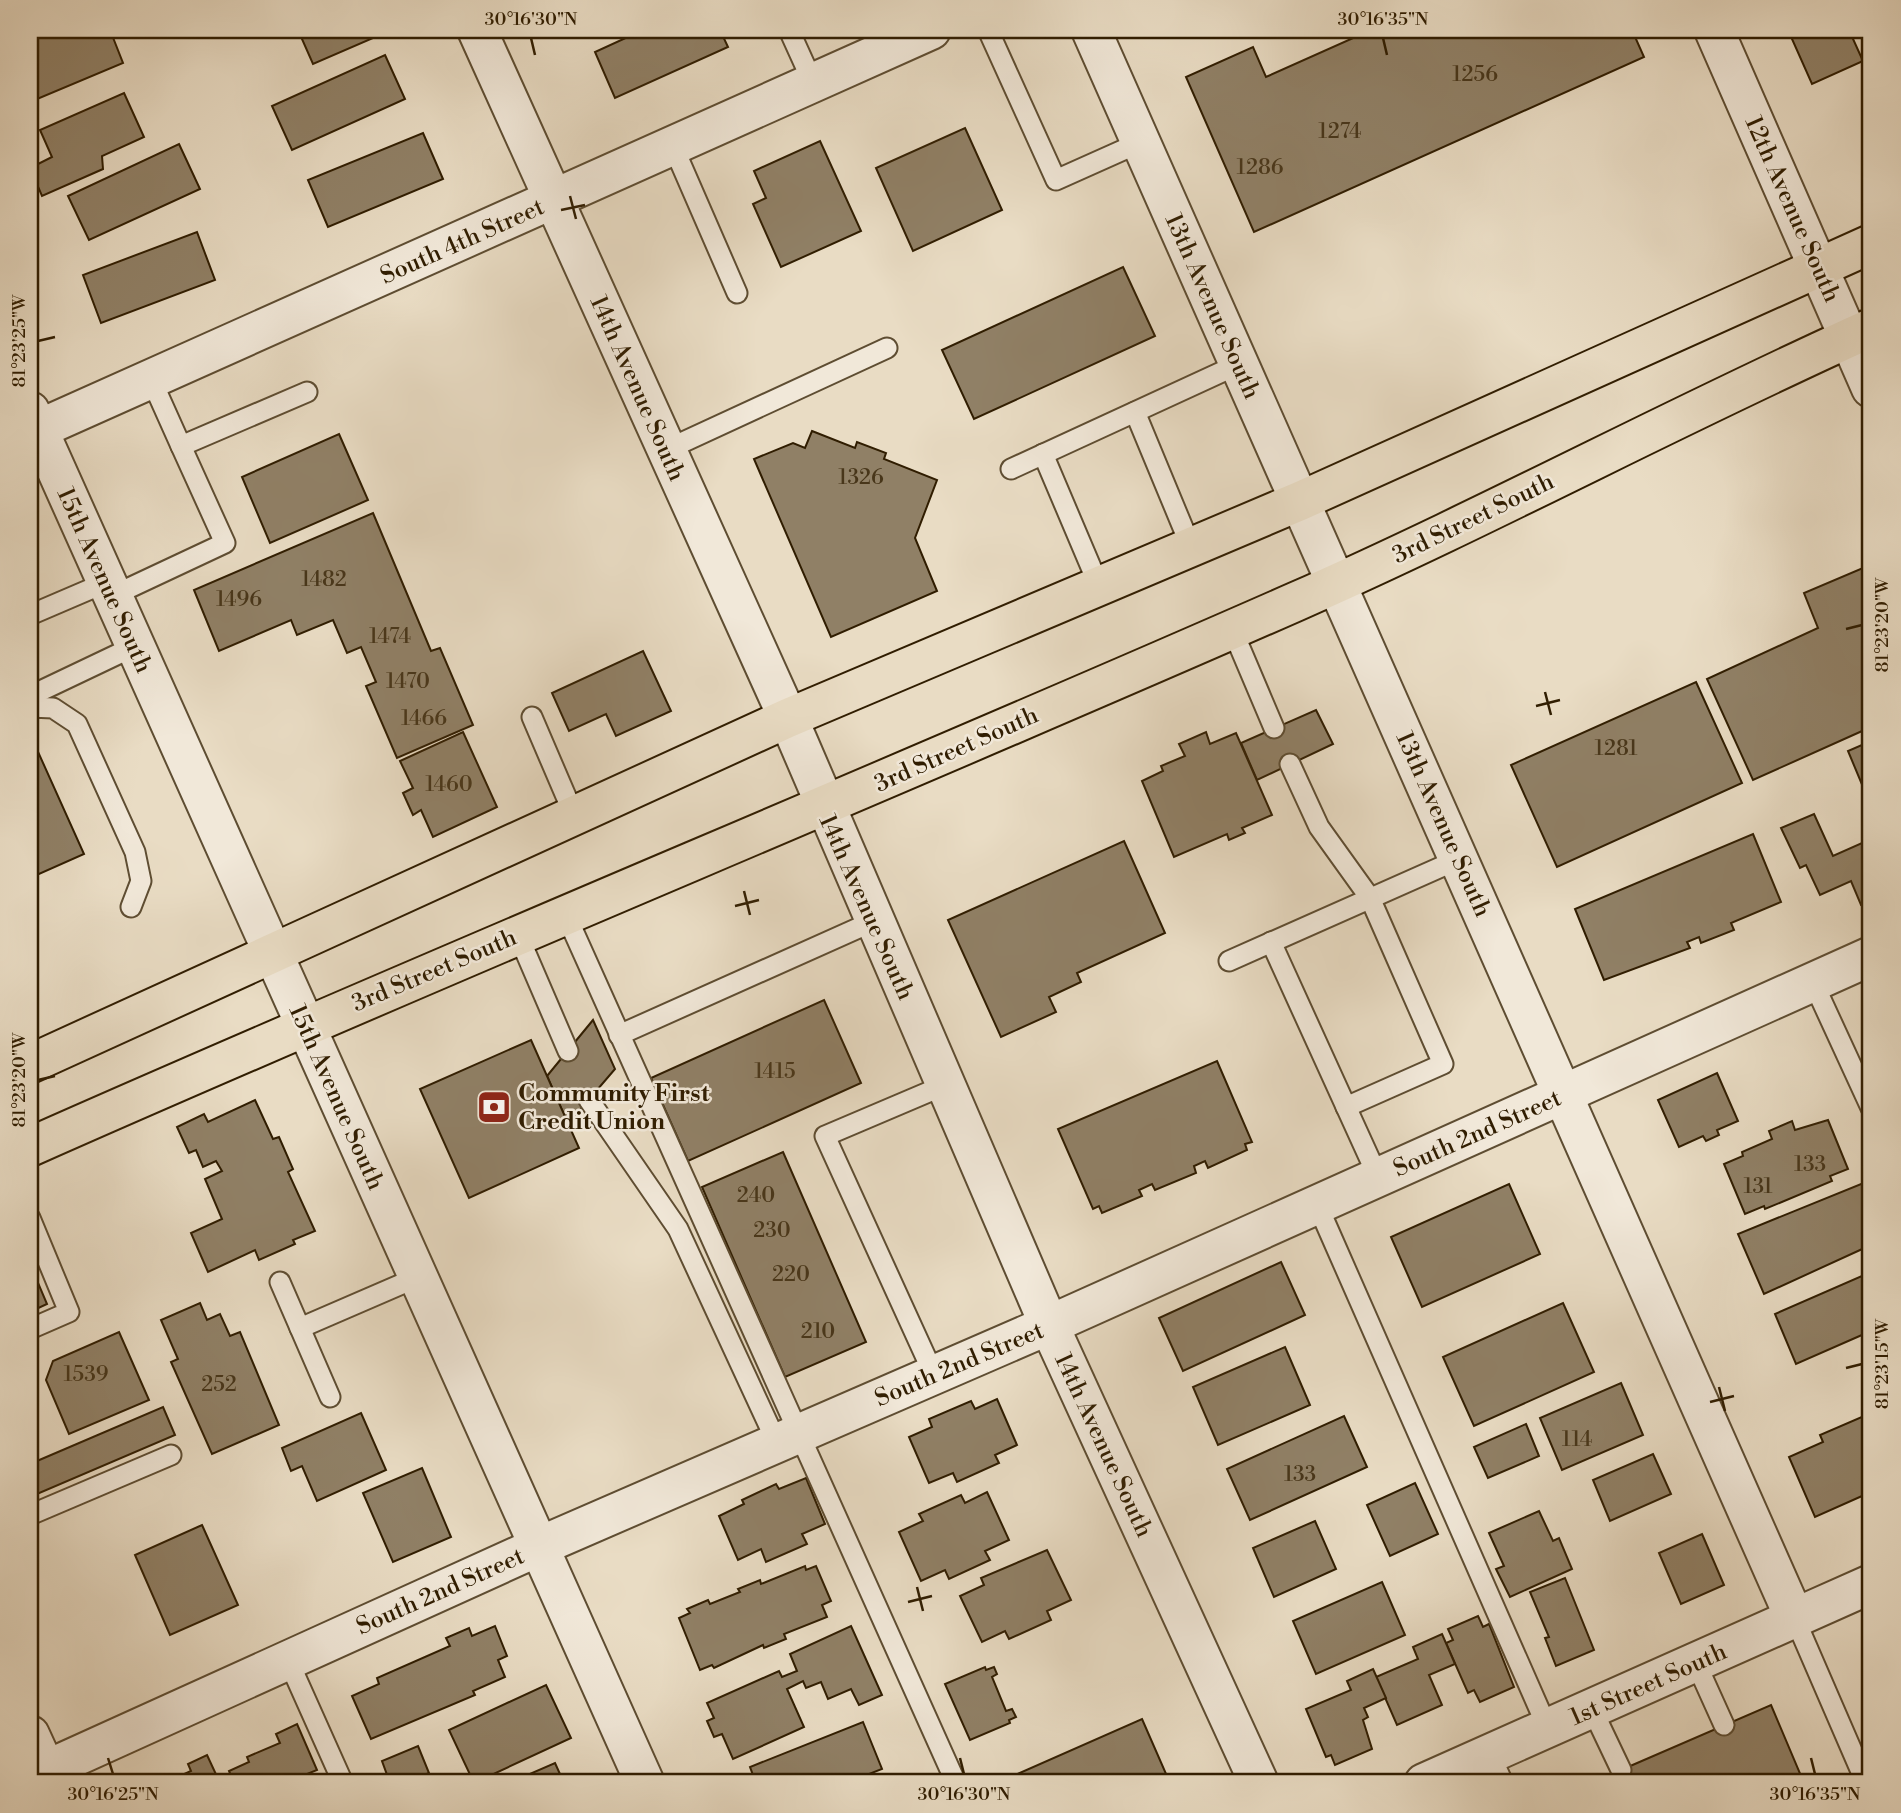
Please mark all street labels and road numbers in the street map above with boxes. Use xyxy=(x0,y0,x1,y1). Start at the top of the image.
street label: 12th Avenue South xyxy=(1738,112,1847,307)
street label: South 4th Street xyxy=(376,192,550,292)
street label: 13th Avenue South xyxy=(1158,209,1266,404)
street label: 14th Avenue South xyxy=(583,291,691,486)
street label: 3rd Street South xyxy=(1388,467,1559,571)
street label: 15th Avenue South xyxy=(50,483,158,678)
street label: 3rd Street South xyxy=(870,700,1043,799)
street label: 13th Avenue South xyxy=(1389,727,1497,922)
street label: 14th Avenue South xyxy=(812,810,920,1005)
street label: 3rd Street South xyxy=(347,923,521,1019)
street label: 15th Avenue South xyxy=(282,1000,390,1195)
street label: South 2nd Street xyxy=(1389,1083,1567,1184)
street label: South 2nd Street xyxy=(870,1316,1049,1414)
street label: 14th Avenue South xyxy=(1047,1349,1159,1542)
street label: South 2nd Street xyxy=(352,1541,530,1642)
street label: 1st Street South xyxy=(1565,1637,1732,1733)

